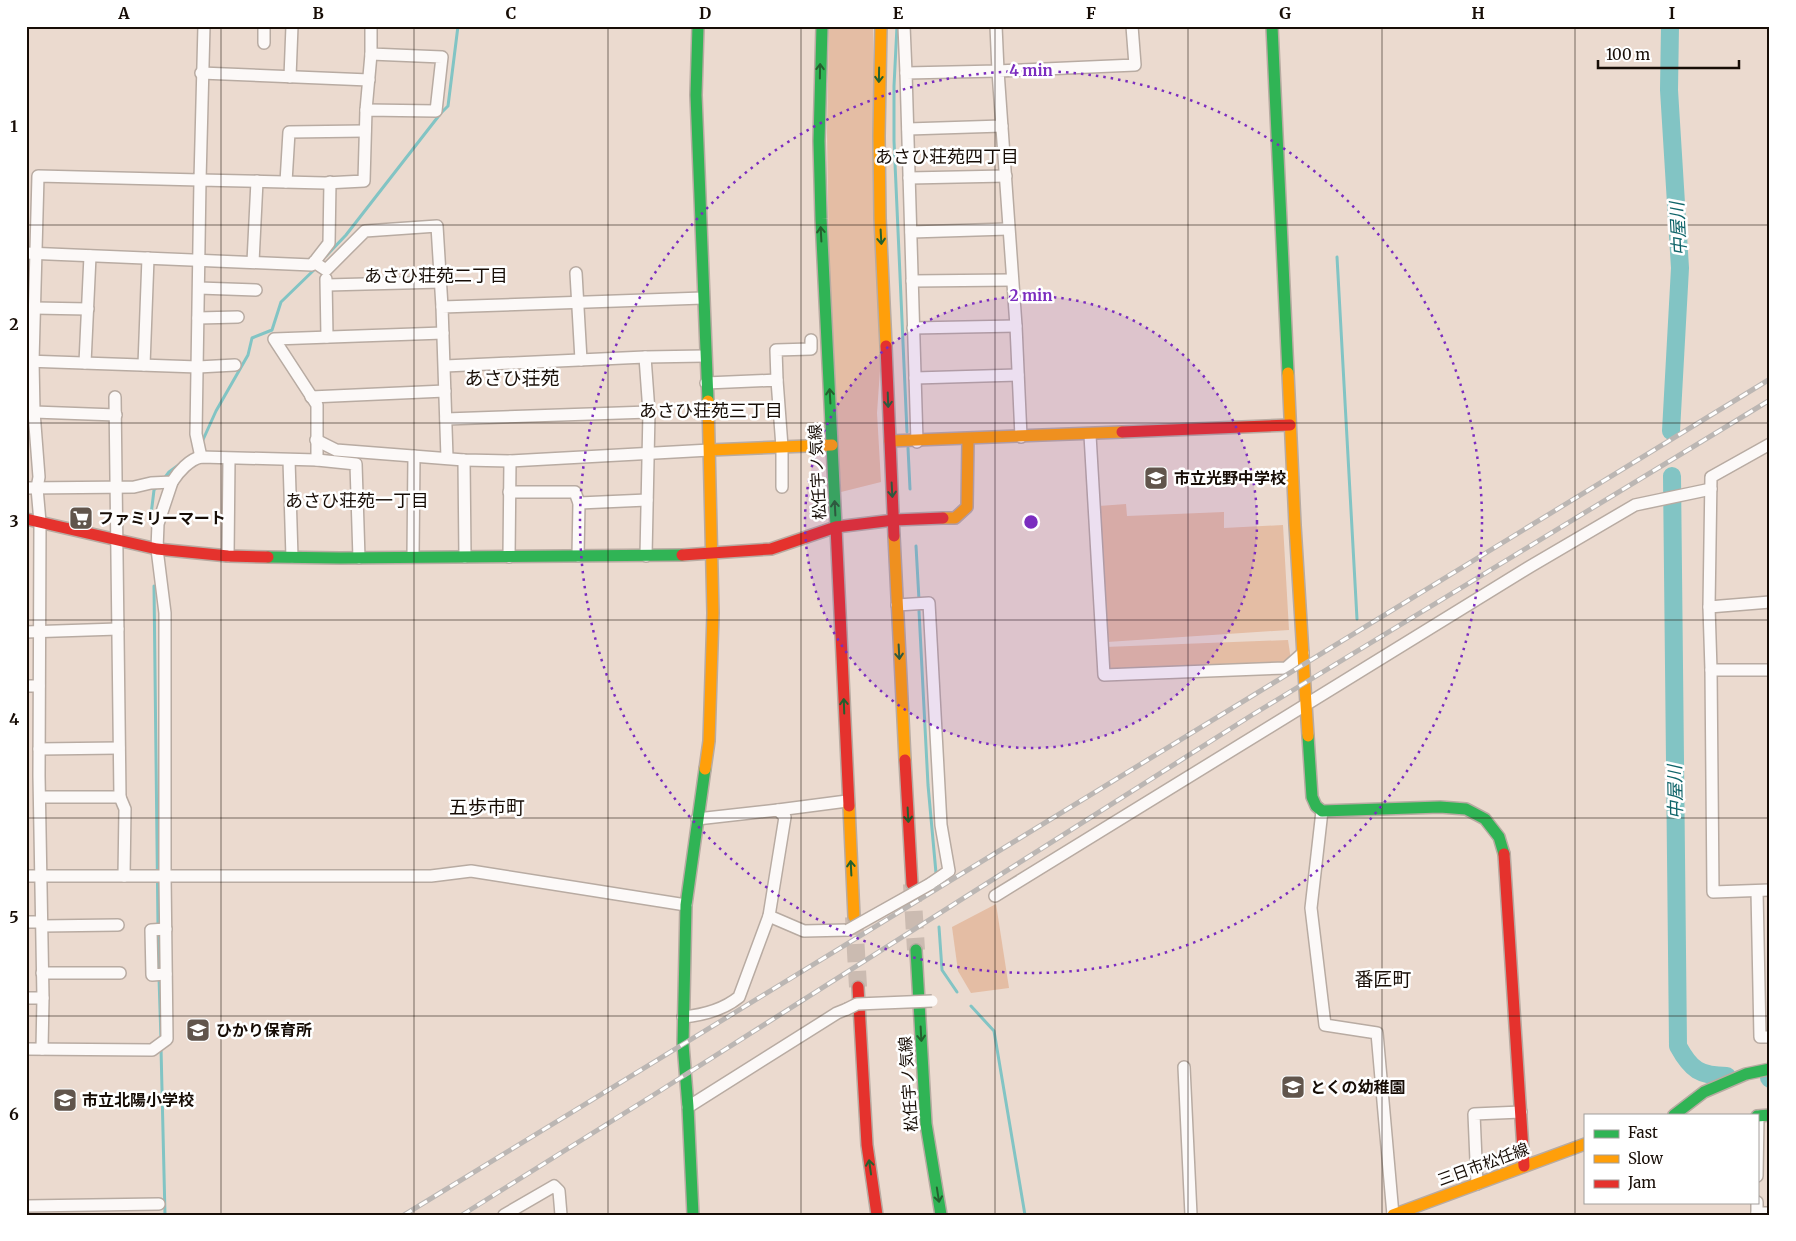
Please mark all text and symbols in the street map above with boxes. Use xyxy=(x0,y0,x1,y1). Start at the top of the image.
text: A xyxy=(117,3,130,23)
text: B xyxy=(312,3,324,23)
text: C xyxy=(506,3,516,23)
text: D xyxy=(699,3,711,23)
text: E xyxy=(893,3,904,23)
text: F xyxy=(1086,3,1096,23)
text: G xyxy=(1279,3,1291,23)
text: H xyxy=(1471,3,1485,23)
text: I xyxy=(1669,3,1675,23)
scale bar xyxy=(1598,38,1740,70)
text: 100 m xyxy=(1606,45,1650,64)
text: 4 min xyxy=(1009,61,1053,80)
one-way arrow xyxy=(815,64,825,80)
one-way arrow xyxy=(874,66,884,83)
text: 1 xyxy=(10,116,18,136)
district label: あさひ荘苑四丁目 xyxy=(875,145,1019,168)
water label: 中屋川 xyxy=(1665,199,1691,257)
one-way arrow xyxy=(817,226,826,242)
one-way arrow xyxy=(877,229,886,245)
district label: あさひ荘苑二丁目 xyxy=(364,264,508,287)
text: 2 min xyxy=(1010,286,1052,305)
text: 2 xyxy=(9,314,19,334)
district label: あさひ荘苑 xyxy=(464,366,560,390)
one-way arrow xyxy=(825,388,834,404)
one-way arrow xyxy=(884,392,893,408)
district label: あさひ荘苑三丁目 xyxy=(639,399,783,422)
street label: 松任宇ノ気線 xyxy=(805,424,829,520)
school or university icon: 市立光野中学校 xyxy=(1143,465,1169,491)
place label: 市立光野中学校 xyxy=(1174,468,1286,488)
one-way arrow xyxy=(888,482,897,498)
district label: あさひ荘苑一丁目 xyxy=(285,489,429,512)
one-way arrow xyxy=(830,501,840,517)
supermarket icon: ファミリーマート xyxy=(68,505,94,531)
place label: ファミリーマート xyxy=(98,508,226,528)
text: 3 xyxy=(9,511,19,531)
centre of rings xyxy=(1022,513,1040,531)
one-way arrow xyxy=(895,644,904,660)
one-way arrow xyxy=(839,698,848,714)
text: 4 xyxy=(9,709,19,729)
water label: 中屋川 xyxy=(1663,763,1687,819)
district label: 五歩市町 xyxy=(449,795,525,819)
one-way arrow xyxy=(904,806,913,822)
one-way arrow xyxy=(847,860,856,876)
text: 5 xyxy=(9,907,19,927)
district label: 番匠町 xyxy=(1354,967,1412,991)
school or university icon: ひかり保育所 xyxy=(185,1017,211,1043)
place label: ひかり保育所 xyxy=(216,1020,312,1040)
one-way arrow xyxy=(916,1026,925,1042)
street label: 松任宇ノ気線 xyxy=(895,1035,921,1133)
school or university icon: とくの幼稚園 xyxy=(1280,1074,1306,1100)
place label: とくの幼稚園 xyxy=(1310,1077,1406,1097)
school or university icon: 市立北陽小学校 xyxy=(52,1087,78,1113)
place label: 市立北陽小学校 xyxy=(82,1090,194,1110)
text: 6 xyxy=(9,1104,19,1124)
legend xyxy=(1584,1114,1758,1204)
text: Fast xyxy=(1628,1123,1658,1142)
street label: 三日市松任線 xyxy=(1434,1138,1532,1190)
text: Slow xyxy=(1628,1149,1663,1168)
one-way arrow xyxy=(865,1159,875,1175)
text: Jam xyxy=(1627,1173,1656,1192)
one-way arrow xyxy=(933,1187,943,1203)

